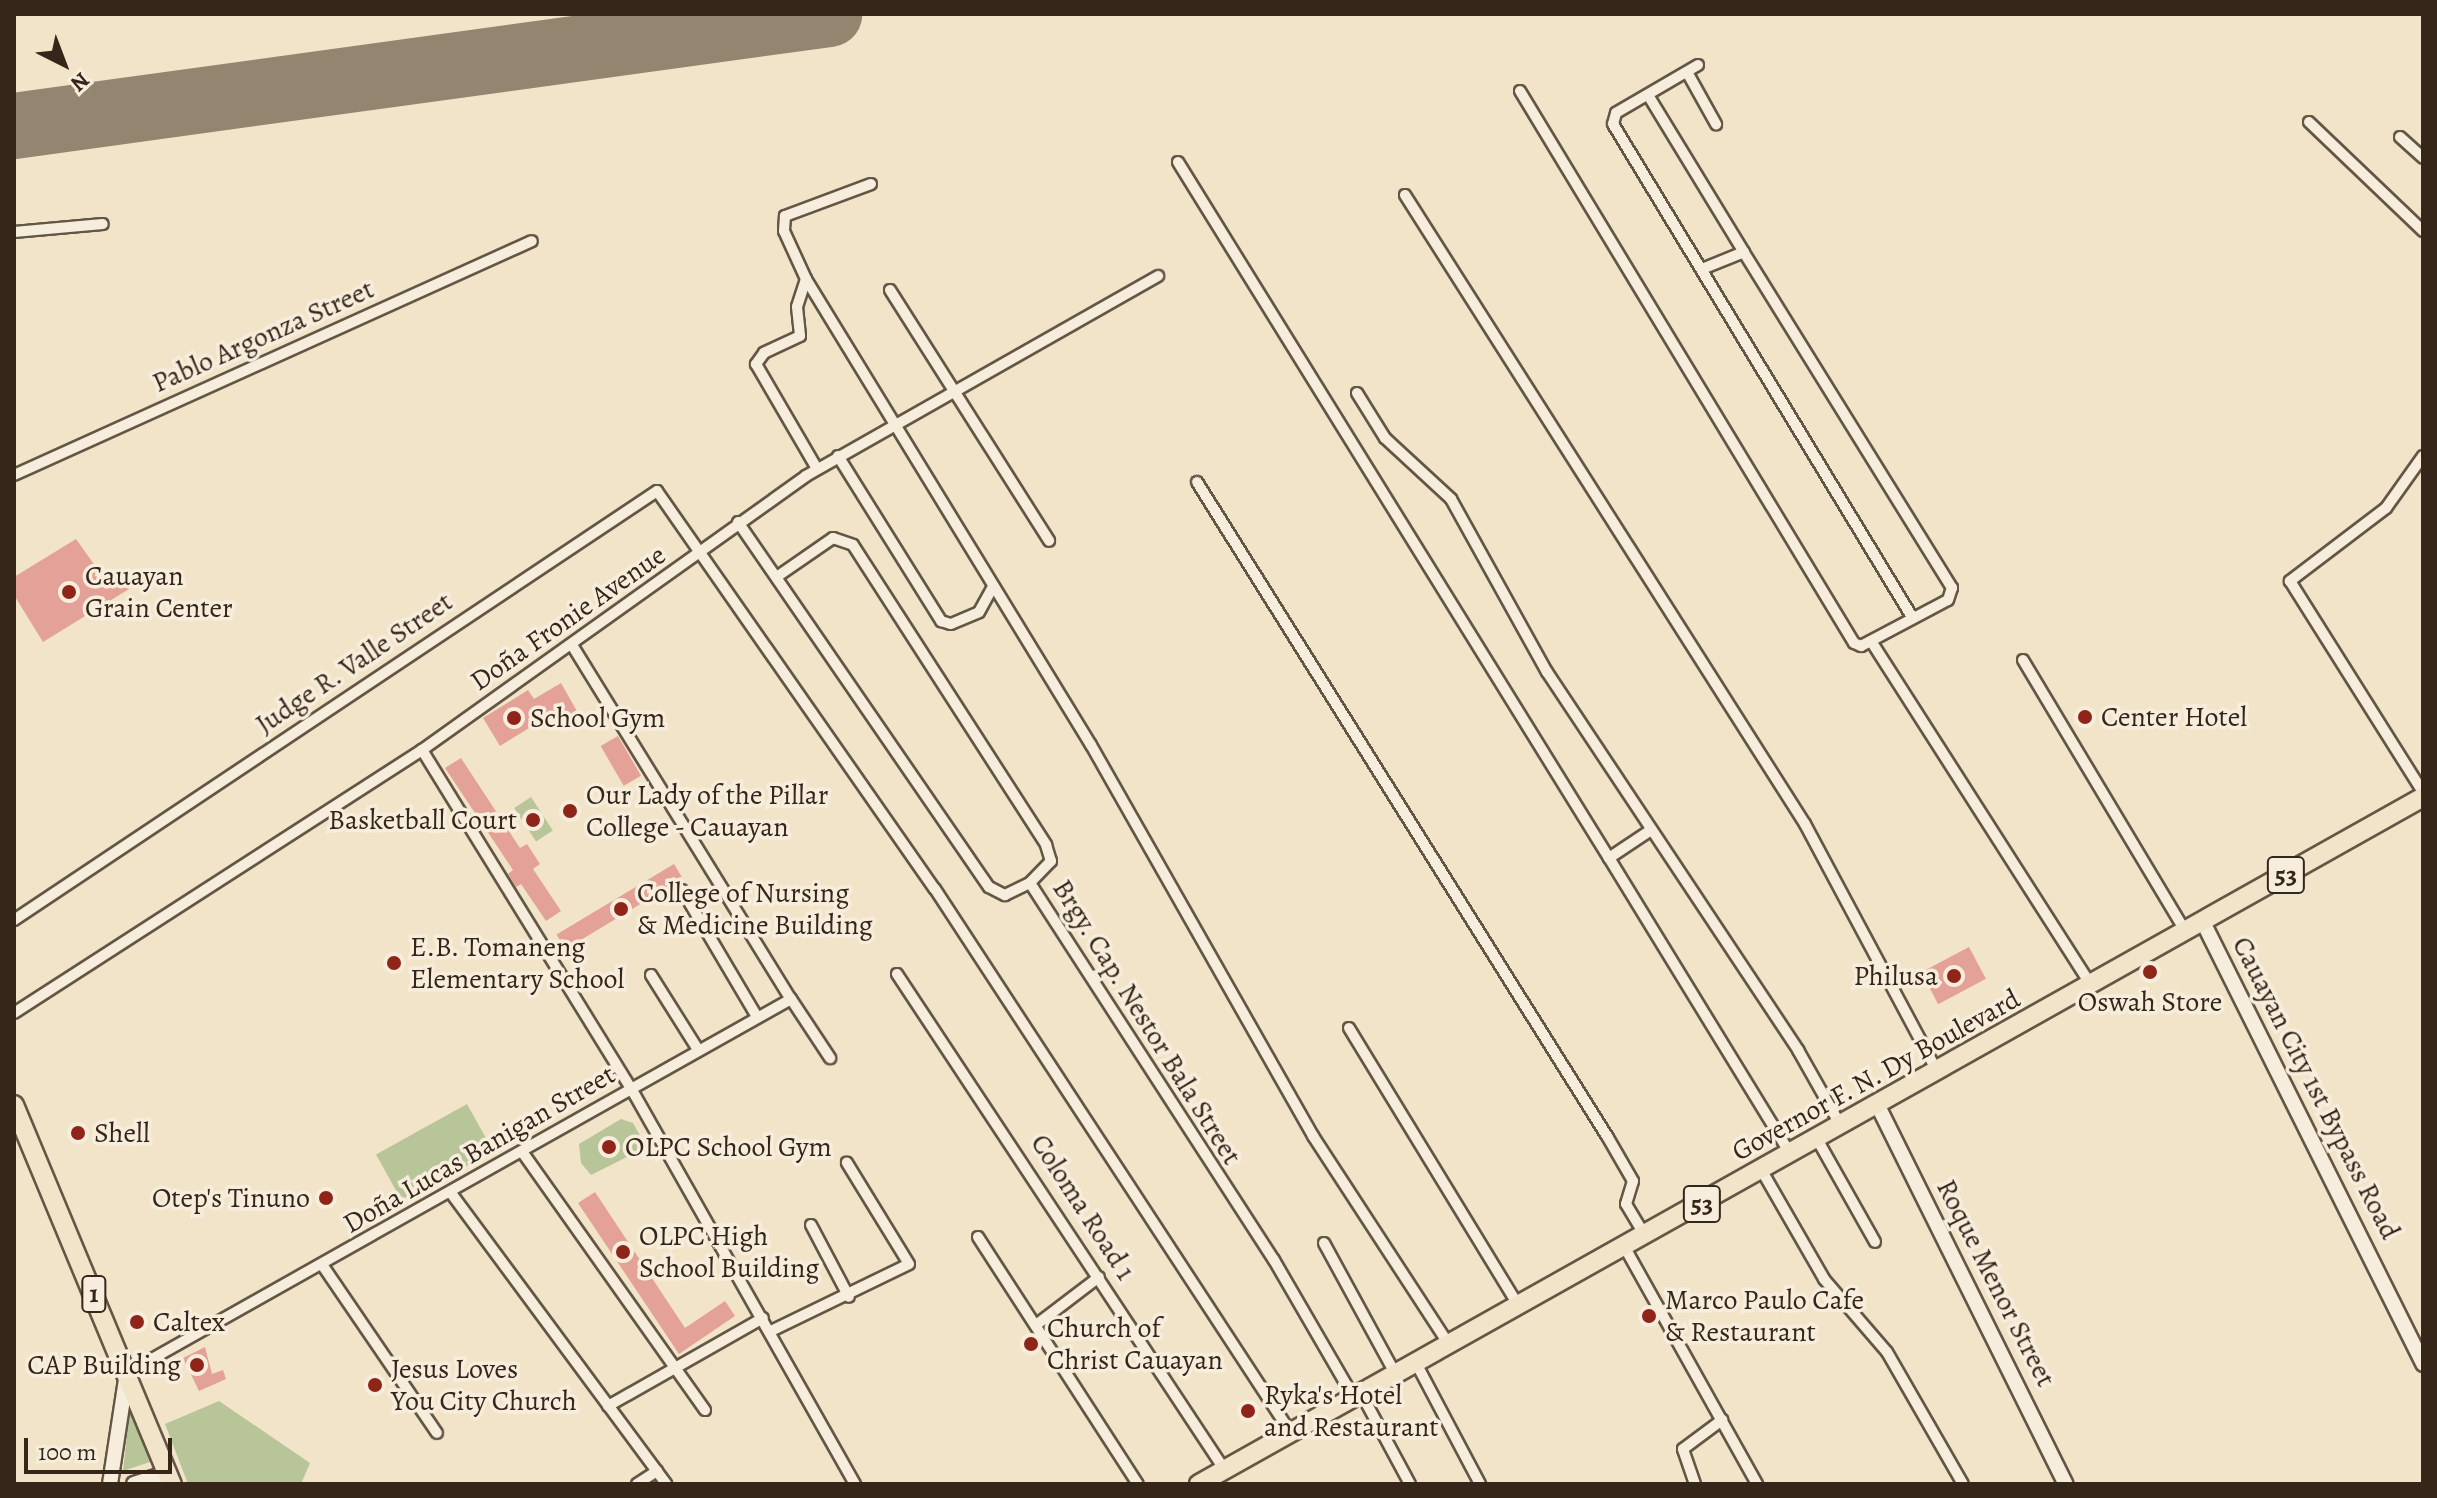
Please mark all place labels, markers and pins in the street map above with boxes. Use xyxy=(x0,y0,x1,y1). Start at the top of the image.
place label: Cauayan Grain Center xyxy=(85,559,233,625)
marker: Cauayan Grain Center xyxy=(60,583,78,601)
place label: Center Hotel xyxy=(2101,700,2247,734)
place label: School Gym xyxy=(530,701,665,735)
marker: Center Hotel xyxy=(2076,708,2094,726)
marker: School Gym xyxy=(505,709,523,727)
place label: Our Lady of the Pillar College - Cauayan xyxy=(586,778,829,844)
marker: Our Lady of the Pillar College - Cauayan xyxy=(561,802,579,820)
place label: Basketball Court xyxy=(328,803,517,837)
marker: Basketball Court xyxy=(524,811,542,829)
place label: College of Nursing & Medicine Building xyxy=(637,876,873,942)
marker: College of Nursing & Medicine Building xyxy=(612,900,630,918)
place label: E.B. Tomaneng Elementary School xyxy=(410,930,624,996)
marker: E.B. Tomaneng Elementary School xyxy=(385,954,403,972)
place label: Philusa xyxy=(1853,959,1938,993)
marker: Oswah Store xyxy=(2141,963,2159,981)
marker: Philusa xyxy=(1945,967,1963,985)
place label: Oswah Store xyxy=(2078,985,2222,1019)
place label: Shell xyxy=(94,1116,150,1150)
marker: Shell xyxy=(69,1124,87,1142)
place label: OLPC School Gym xyxy=(625,1130,832,1164)
marker: OLPC School Gym xyxy=(600,1138,618,1156)
place label: Otep's Tinuno xyxy=(152,1181,310,1215)
marker: Otep's Tinuno xyxy=(317,1189,335,1207)
place label: OLPC High School Building xyxy=(639,1219,819,1285)
marker: OLPC High School Building xyxy=(614,1243,632,1261)
place label: Marco Paulo Cafe & Restaurant xyxy=(1665,1283,1864,1349)
place label: Caltex xyxy=(153,1305,225,1339)
marker: Marco Paulo Cafe & Restaurant xyxy=(1640,1307,1658,1325)
place label: Church of Christ Cauayan xyxy=(1047,1311,1223,1377)
marker: Caltex xyxy=(128,1313,146,1331)
marker: Church of Christ Cauayan xyxy=(1022,1335,1040,1353)
place label: CAP Building xyxy=(27,1348,181,1382)
place label: Jesus Loves You City Church xyxy=(391,1352,577,1418)
marker: CAP Building xyxy=(188,1356,206,1374)
marker: Jesus Loves You City Church xyxy=(366,1376,384,1394)
place label: Ryka's Hotel and Restaurant xyxy=(1264,1378,1439,1444)
marker: Ryka's Hotel and Restaurant xyxy=(1239,1402,1257,1420)

